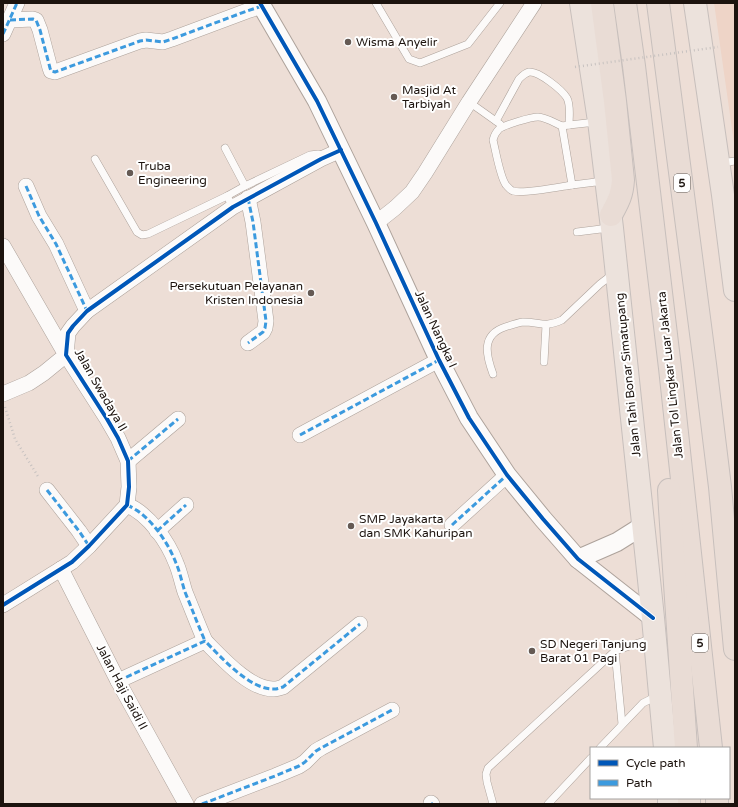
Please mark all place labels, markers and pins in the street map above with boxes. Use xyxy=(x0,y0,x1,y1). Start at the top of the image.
place label: Wisma Anyelir xyxy=(356,35,438,49)
marker: Wisma Anyelir xyxy=(343,37,353,47)
place label: Masjid At Tarbiyah xyxy=(402,83,457,111)
marker: Masjid At Tarbiyah xyxy=(389,92,399,102)
place label: Truba Engineering xyxy=(138,159,207,187)
marker: Truba Engineering xyxy=(125,168,135,178)
place label: Persekutuan Pelayanan Kristen Indonesia xyxy=(169,279,303,307)
marker: Persekutuan Pelayanan Kristen Indonesia xyxy=(306,288,316,298)
place label: SMP Jayakarta dan SMK Kahuripan xyxy=(359,512,472,540)
marker: SMP Jayakarta dan SMK Kahuripan xyxy=(346,521,356,531)
place label: SD Negeri Tanjung Barat 01 Pagi xyxy=(540,637,647,665)
marker: SD Negeri Tanjung Barat 01 Pagi xyxy=(527,646,537,656)

